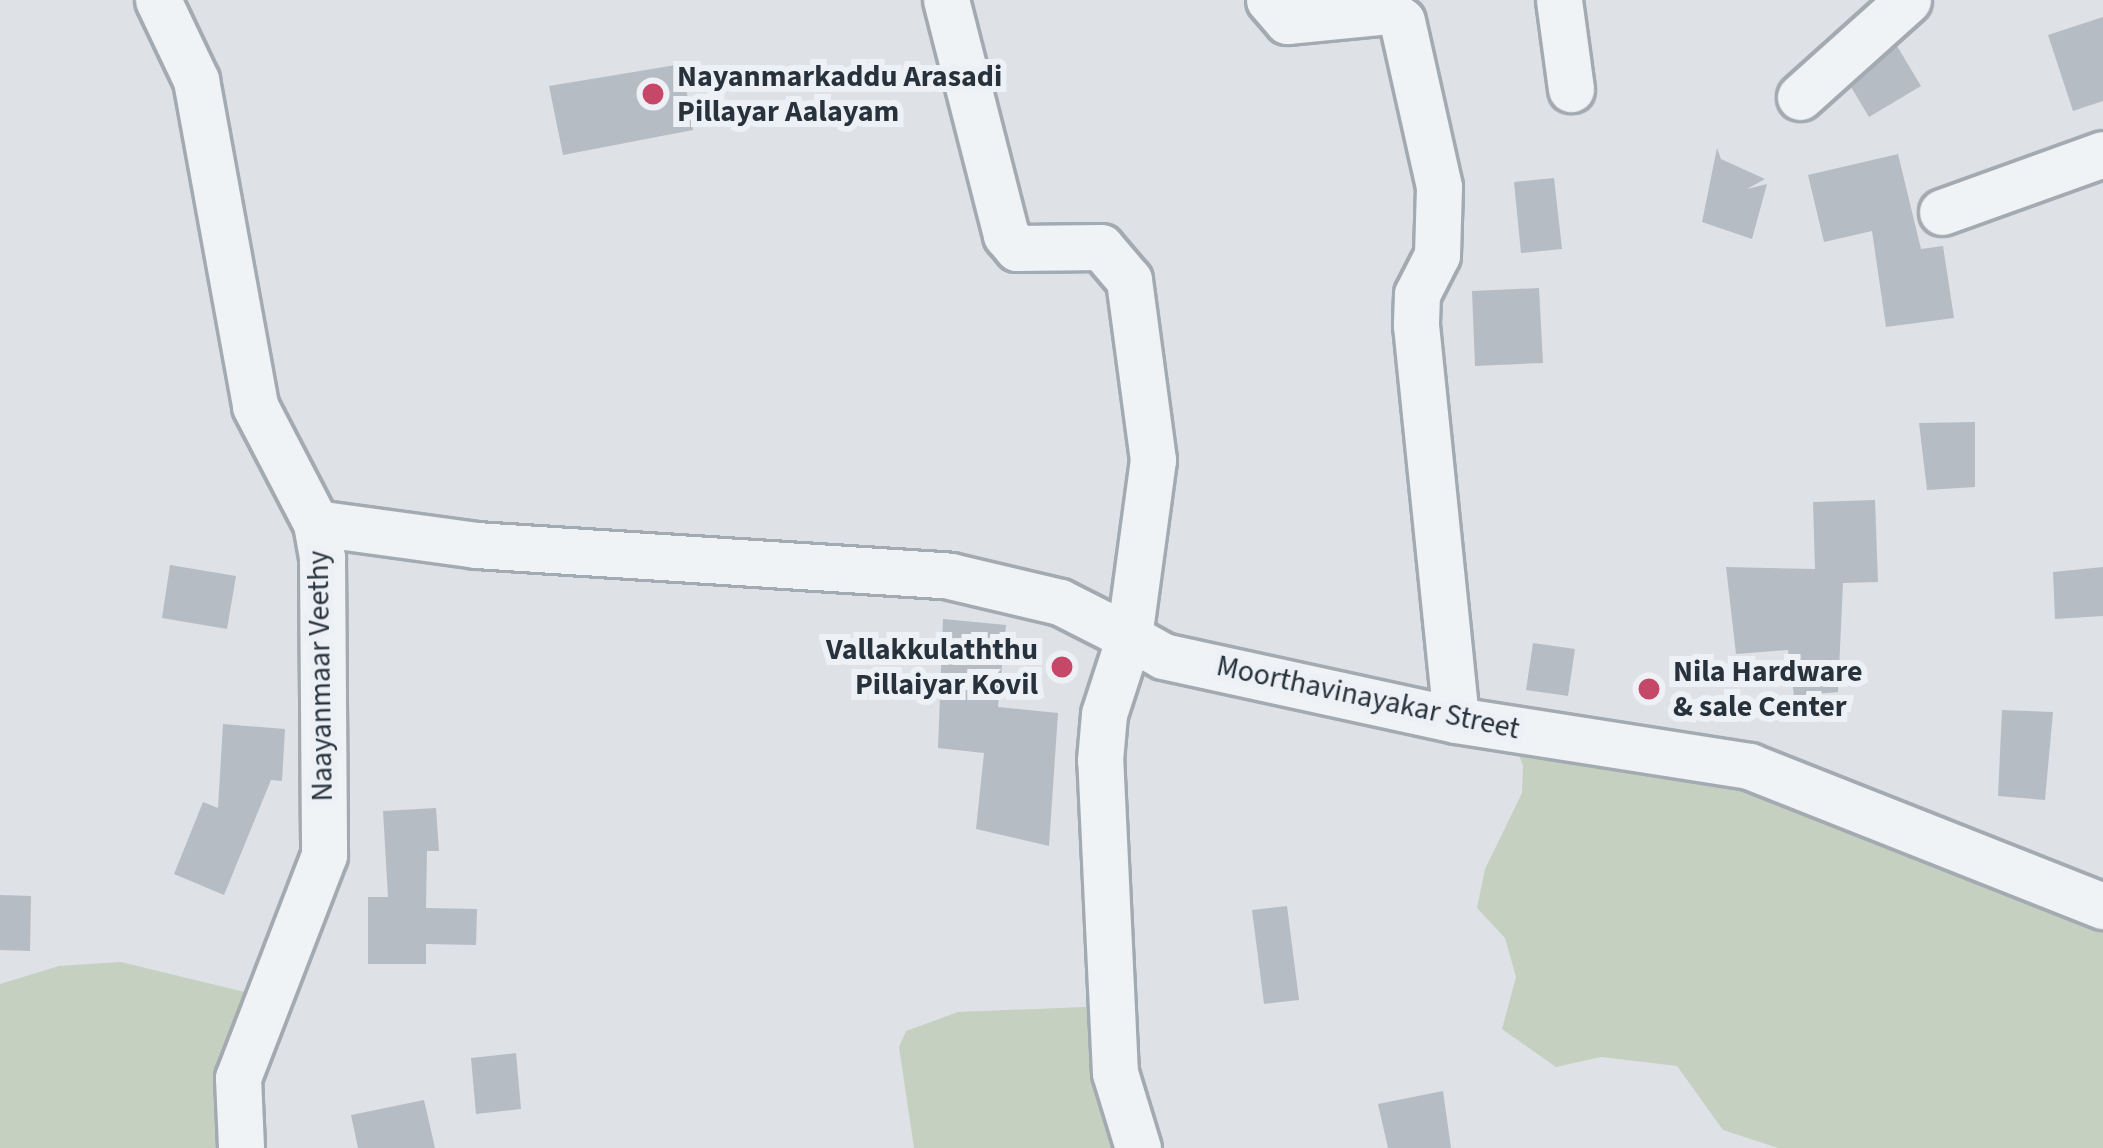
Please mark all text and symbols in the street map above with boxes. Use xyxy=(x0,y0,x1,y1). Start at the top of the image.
place label: Nayanmarkaddu Arasadi Pillayar Aalayam xyxy=(677,59,1002,130)
marker: Nayanmarkaddu Arasadi Pillayar Aalayam xyxy=(640,81,666,107)
street label: Naayanmaar Veethy xyxy=(301,550,341,802)
place label: Vallakkulaththu Pillaiyar Kovil xyxy=(826,632,1038,702)
street label: Moorthavinayakar Street xyxy=(1213,648,1523,748)
marker: Vallakkulaththu Pillaiyar Kovil xyxy=(1049,654,1075,680)
place label: Nila Hardware & sale Center xyxy=(1673,654,1862,724)
marker: Nila Hardware & sale Center xyxy=(1636,676,1662,702)

